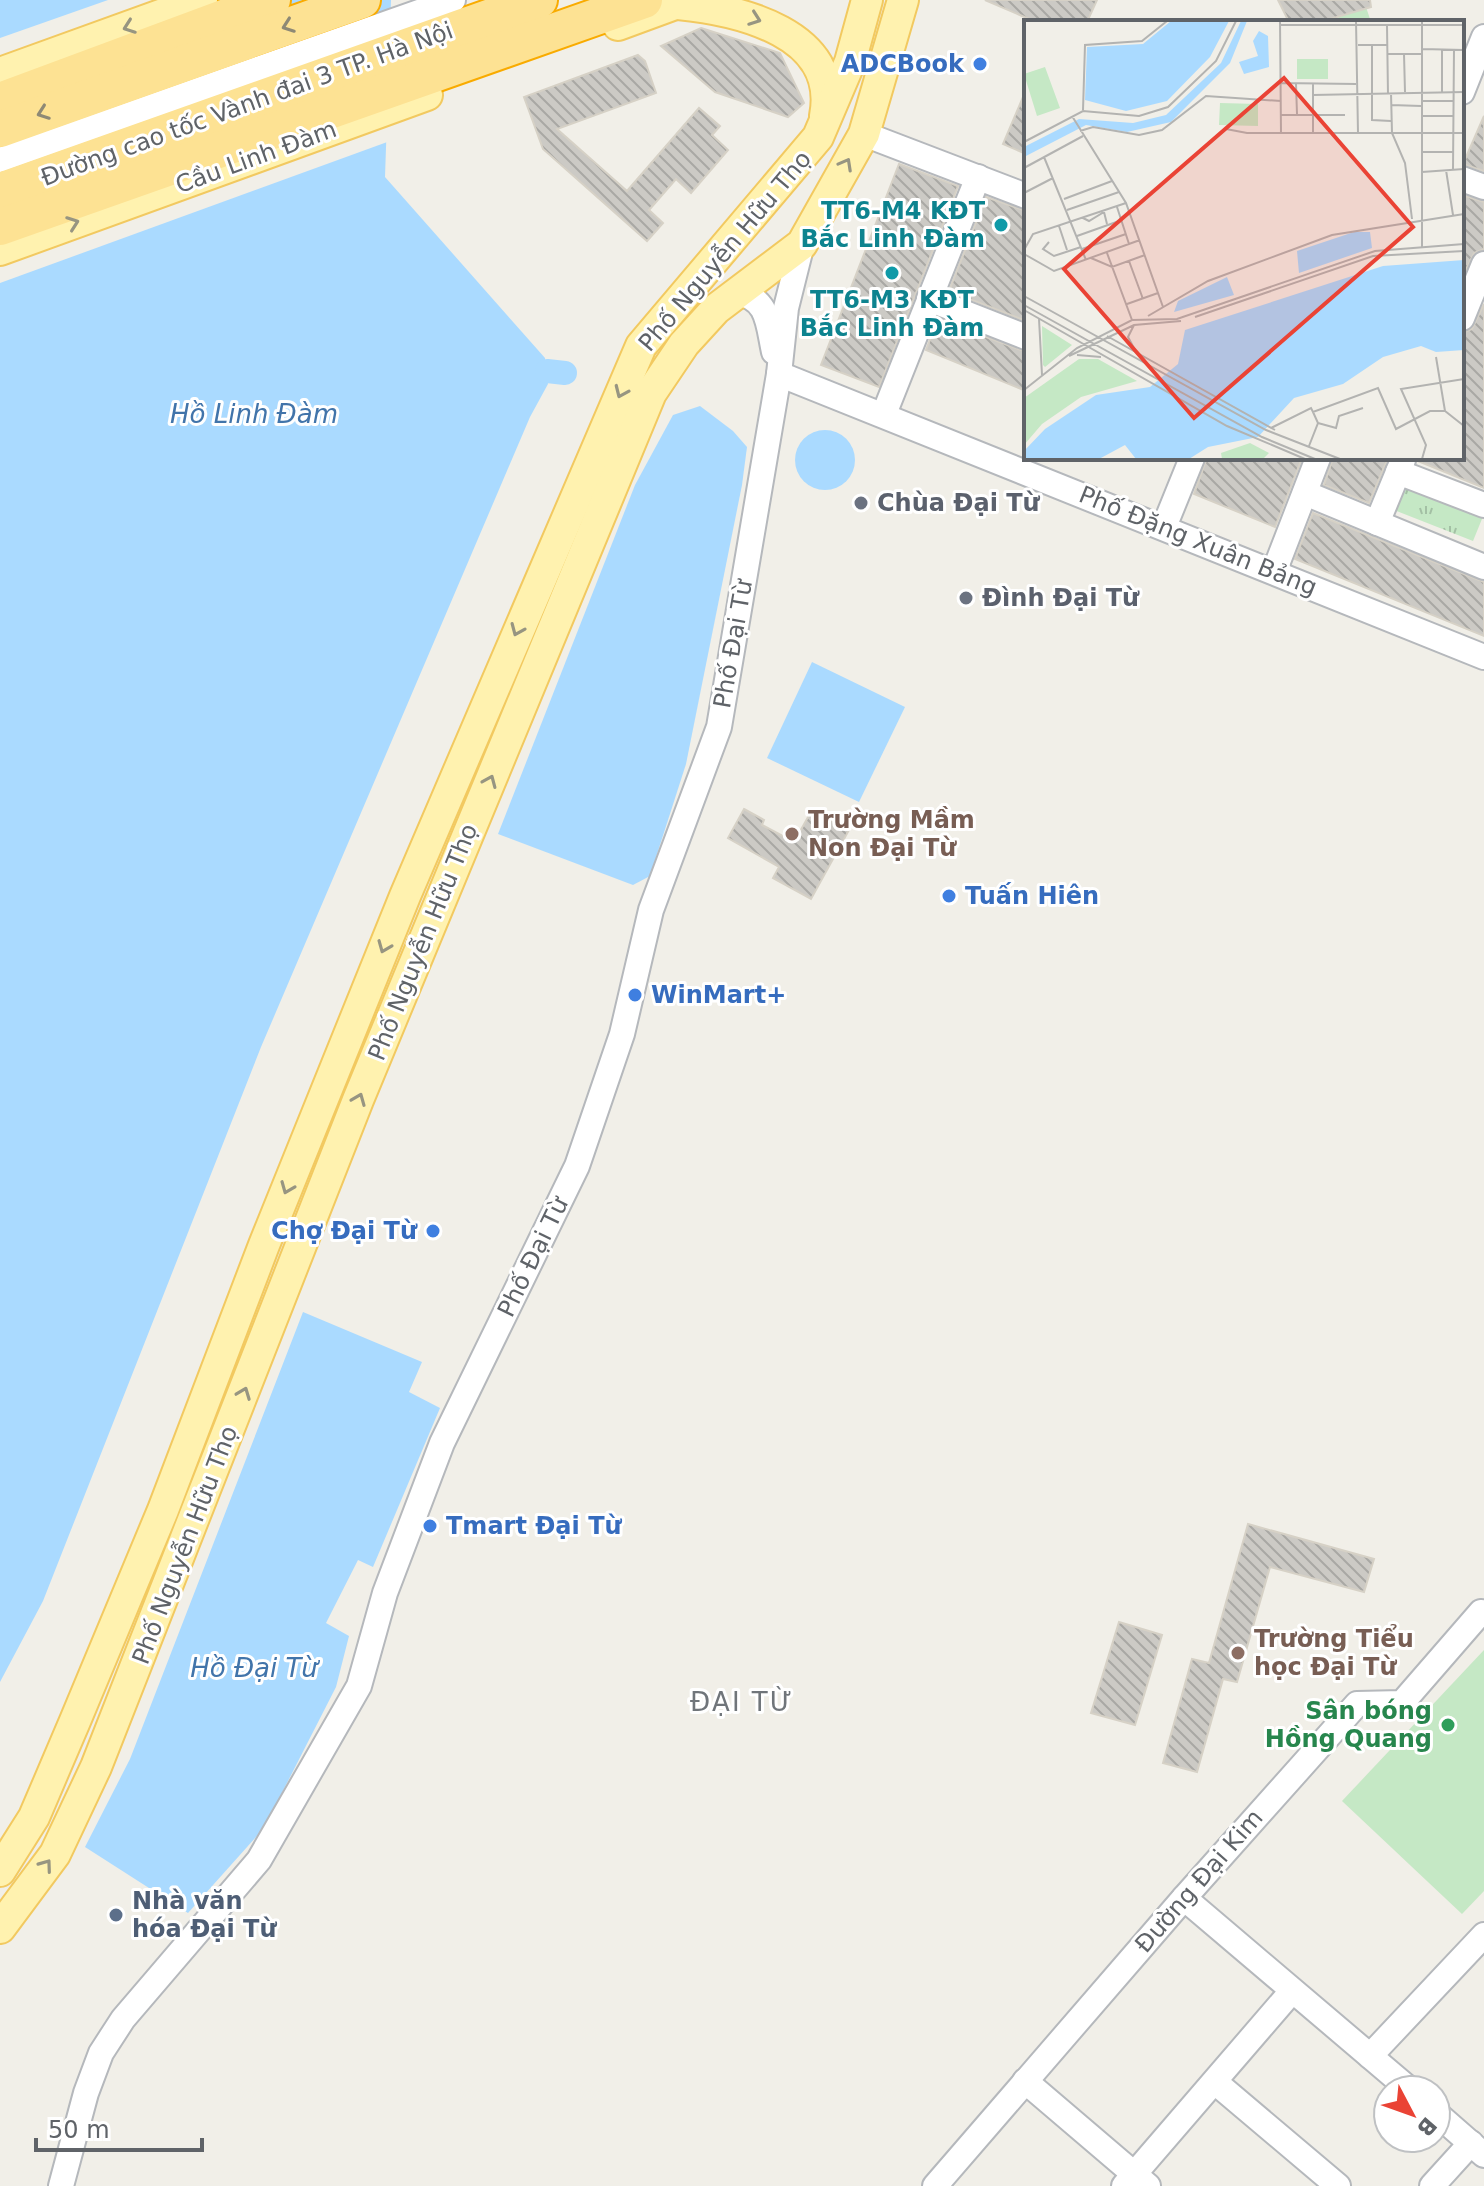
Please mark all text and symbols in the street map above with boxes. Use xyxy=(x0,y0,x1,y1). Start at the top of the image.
one-way arrow xyxy=(747,10,761,26)
street label: Đường cao tốc Vành đai 3 TP. Hà Nội xyxy=(37,16,457,192)
one-way arrow xyxy=(282,16,296,33)
one-way arrow xyxy=(123,17,137,33)
inset map xyxy=(1024,20,1464,460)
place label: ADCBook xyxy=(841,50,965,78)
marker: ADCBook xyxy=(971,55,989,73)
one-way arrow xyxy=(37,104,51,120)
street label: Cầu Linh Đàm xyxy=(172,115,340,199)
street label: Phố Nguyễn Hữu Thọ xyxy=(632,145,817,357)
one-way arrow xyxy=(836,158,851,172)
place label: TT6-M4 KĐT Bắc Linh Đàm xyxy=(801,197,986,253)
marker: TT6-M4 KĐT Bắc Linh Đàm xyxy=(992,216,1010,234)
one-way arrow xyxy=(65,217,79,233)
marker: TT6-M3 KĐT Bắc Linh Đàm xyxy=(883,264,901,282)
place label: TT6-M3 KĐT Bắc Linh Đàm xyxy=(800,286,984,342)
one-way arrow xyxy=(615,384,631,398)
water label: Hồ Linh Đàm xyxy=(170,399,338,429)
street label: Phố Đặng Xuân Bảng xyxy=(1075,480,1321,602)
place label: Chùa Đại Từ xyxy=(877,489,1041,517)
marker: Chùa Đại Từ xyxy=(852,494,870,512)
street label: Phố Đại Từ xyxy=(708,576,758,710)
place label: Đình Đại Từ xyxy=(982,584,1140,612)
marker: Đình Đại Từ xyxy=(957,589,975,607)
one-way arrow xyxy=(511,622,527,636)
one-way arrow xyxy=(480,775,496,789)
place label: Trường Mầm Non Đại Từ xyxy=(808,806,975,862)
street label: Phố Nguyễn Hữu Thọ xyxy=(362,819,483,1064)
marker: Trường Mầm Non Đại Từ xyxy=(783,825,801,843)
place label: Tuấn Hiên xyxy=(965,882,1099,910)
marker: Tuấn Hiên xyxy=(940,887,958,905)
one-way arrow xyxy=(377,939,394,953)
place label: WinMart+ xyxy=(651,981,786,1009)
marker: WinMart+ xyxy=(626,986,644,1004)
one-way arrow xyxy=(349,1093,366,1107)
one-way arrow xyxy=(280,1180,296,1194)
street label: Phố Đại Từ xyxy=(492,1191,575,1321)
place label: Chợ Đại Từ xyxy=(271,1217,418,1245)
marker: Chợ Đại Từ xyxy=(424,1222,442,1240)
one-way arrow xyxy=(234,1387,251,1401)
street label: Phố Nguyễn Hữu Thọ xyxy=(126,1422,243,1668)
place label: Tmart Đại Từ xyxy=(446,1512,622,1540)
marker: Tmart Đại Từ xyxy=(421,1517,439,1535)
place label: Trường Tiểu học Đại Từ xyxy=(1254,1623,1414,1681)
marker: Trường Tiểu học Đại Từ xyxy=(1229,1644,1247,1662)
water label: Hồ Đại Từ xyxy=(190,1653,320,1683)
district label: ĐẠI TỪ xyxy=(690,1686,794,1717)
place label: Sân bóng Hồng Quang xyxy=(1265,1697,1432,1753)
marker: Sân bóng Hồng Quang xyxy=(1439,1716,1457,1734)
street label: Đường Đại Kim xyxy=(1129,1804,1269,1958)
one-way arrow xyxy=(37,1859,51,1874)
place label: Nhà văn hóa Đại Từ xyxy=(132,1887,277,1943)
marker: Nhà văn hóa Đại Từ xyxy=(107,1906,125,1924)
north arrow xyxy=(1372,2074,1452,2154)
scale bar xyxy=(36,2102,202,2152)
text: B xyxy=(1412,2112,1442,2141)
text: 50 m xyxy=(48,2116,110,2144)

